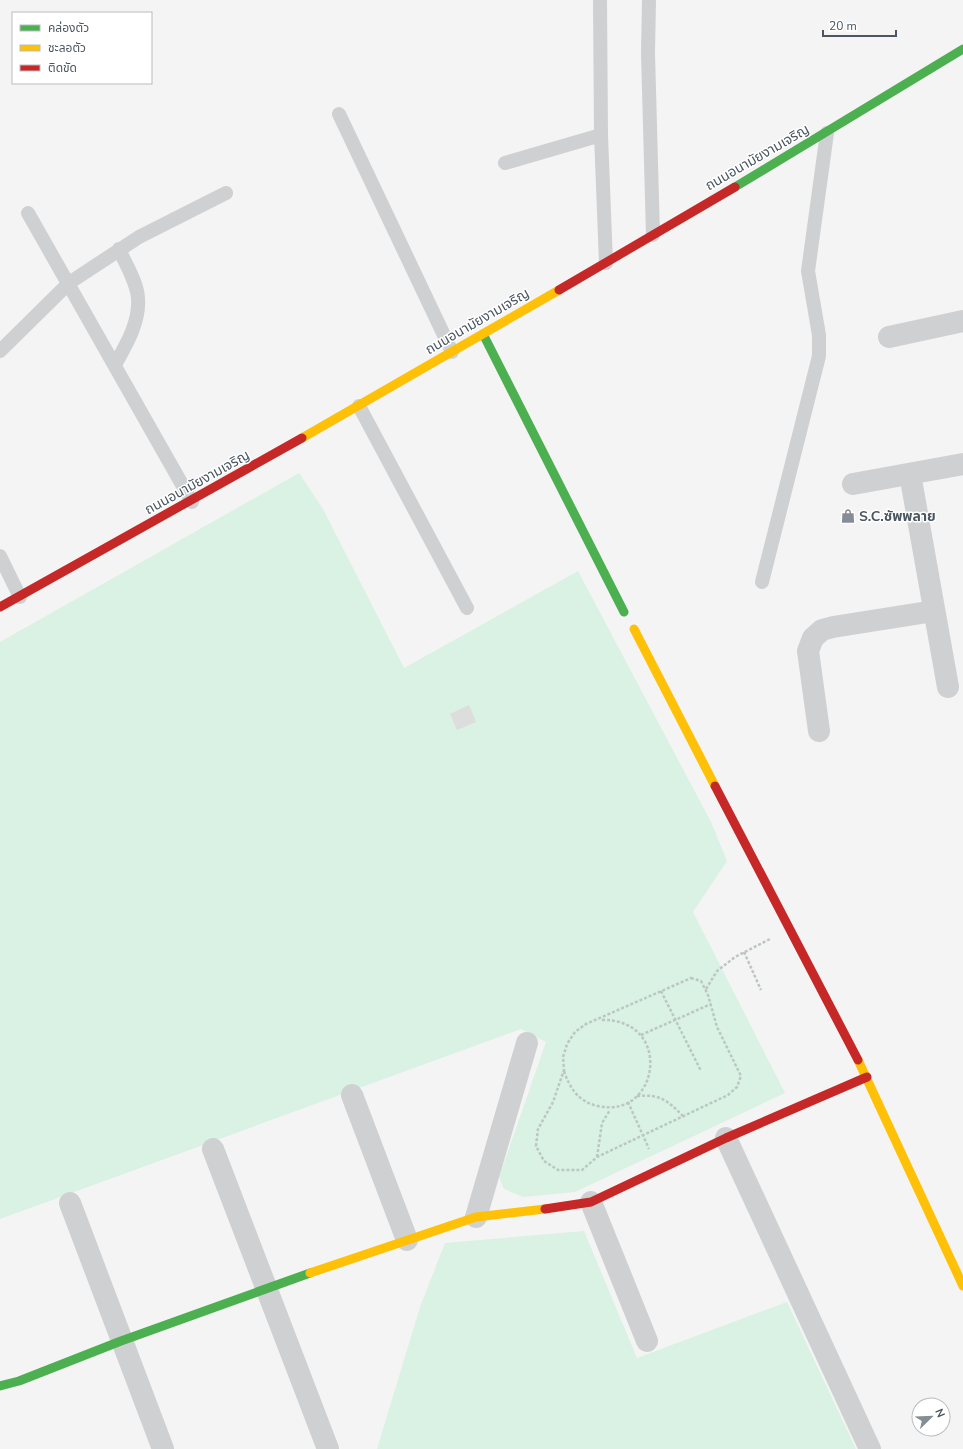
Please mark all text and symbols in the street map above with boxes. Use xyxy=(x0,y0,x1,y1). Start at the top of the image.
legend xyxy=(12,12,152,84)
scale bar xyxy=(823,12,896,38)
text: 20 m xyxy=(829,18,857,34)
text: คล่องตัว xyxy=(48,20,89,36)
text: ชะลอตัว xyxy=(48,40,86,56)
text: ติดขัด xyxy=(48,60,77,76)
street label: ถนนอนามัยงามเจริญ xyxy=(702,120,813,195)
street label: ถนนอนามัยงามเจริญ xyxy=(422,284,533,359)
street label: ถนนอนามัยงามเจริญ xyxy=(141,446,253,519)
place label: S.C.ซัพพลาย xyxy=(859,507,936,526)
shop icon: S.C.ซัพพลาย xyxy=(840,508,856,524)
north arrow xyxy=(911,1397,951,1437)
text: N xyxy=(931,1407,948,1420)

